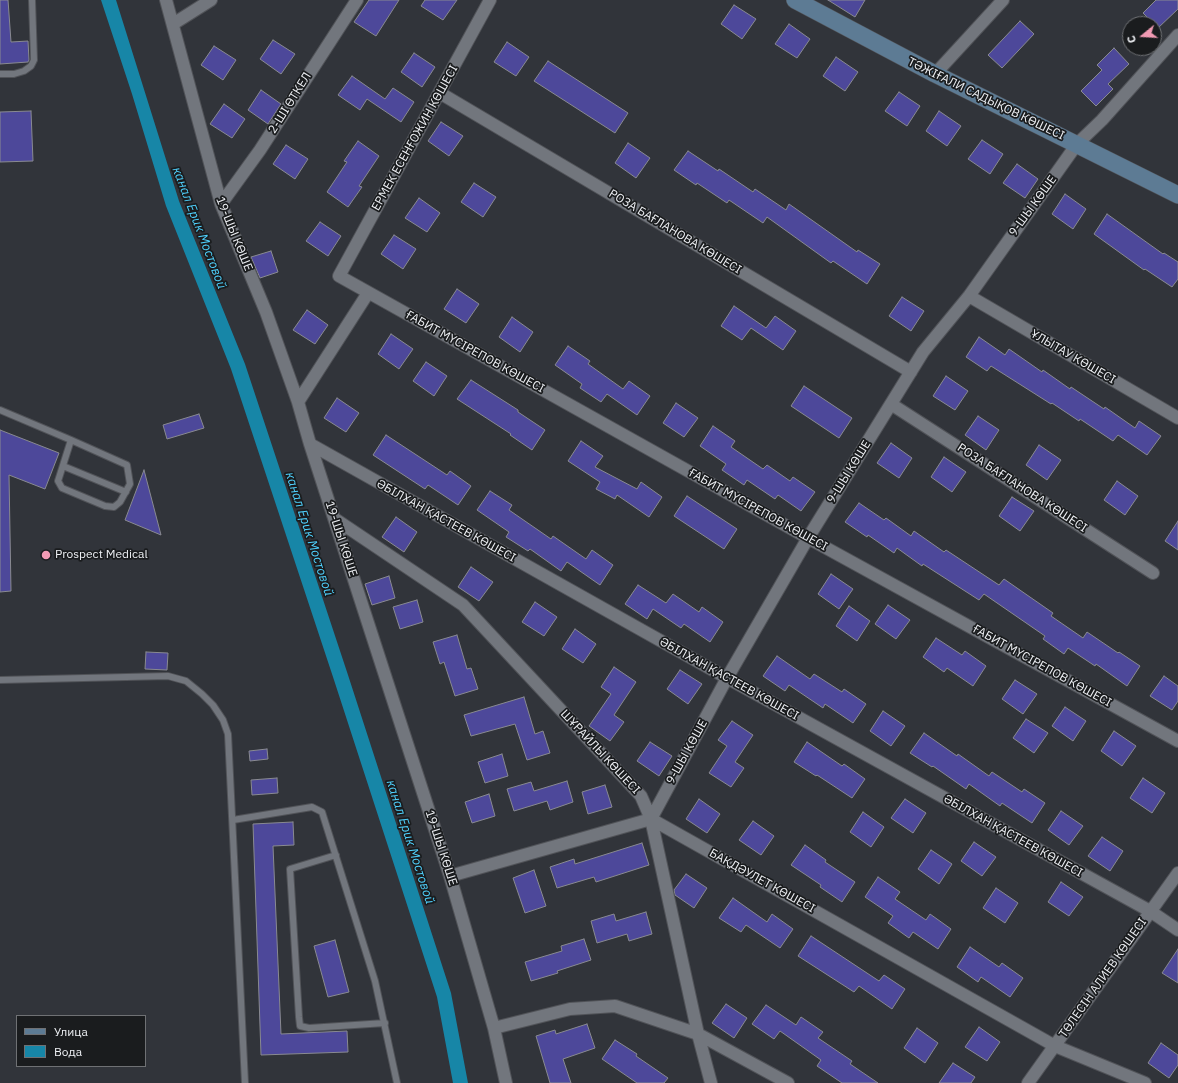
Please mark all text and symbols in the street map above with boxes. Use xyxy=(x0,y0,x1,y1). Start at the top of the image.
north arrow xyxy=(1122,16,1162,56)
text: С xyxy=(1124,34,1139,45)
street label: ТӘЖІҒАЛИ САДЫҚОВ КӨШЕСІ xyxy=(905,55,1067,143)
street label: ЕРМЕК ЕСЕНҒОЖИН КӨШЕСІ xyxy=(369,63,461,213)
street label: 2-ШI ӨТКЕЛ xyxy=(266,70,314,136)
water label: канал Ерик Мостовой xyxy=(169,165,229,291)
street label: 9-ШЫ КӨШЕ xyxy=(1006,173,1060,239)
street label: РОЗА БАҒЛАНОВА КӨШЕСI xyxy=(606,187,744,277)
street label: 19-ШЫ КӨШЕ xyxy=(213,195,255,273)
street label: ҒАБИТ МҮСІРЕПОВ КӨШЕСI xyxy=(403,308,547,396)
street label: ҰЛЫТАУ КӨШЕСI xyxy=(1028,327,1118,387)
street label: 9-ШЫ КӨШЕ xyxy=(824,438,874,506)
street label: РОЗА БАҒЛАНОВА КӨШЕСI xyxy=(954,441,1090,535)
street label: ҒАБИТ МҮСІРЕПОВ КӨШЕСI xyxy=(686,466,830,554)
water label: канал Ерик Мостовой xyxy=(282,470,336,598)
street label: ӘБІЛХАН ҚАСТЕЕВ КӨШЕСI xyxy=(374,477,518,565)
street label: 19-ШЫ КӨШЕ xyxy=(322,499,360,579)
place label: Prospect Medical xyxy=(55,548,148,562)
marker: Prospect Medical xyxy=(40,549,52,561)
street label: ҒАБИТ МҮСІРЕПОВ КӨШЕСI xyxy=(970,622,1114,710)
street label: ӘБІЛХАН ҚАСТЕЕВ КӨШЕСI xyxy=(657,635,801,723)
street label: ШҰРАЙЛЫ КӨШЕСІ xyxy=(557,707,643,797)
street label: 9-ШЫ КӨШЕ xyxy=(663,717,711,787)
water label: канал Ерик Мостовой xyxy=(383,778,437,906)
street label: ӘБІЛХАН ҚАСТЕЕВ КӨШЕСI xyxy=(941,792,1085,880)
street label: 19-ШЫ КӨШЕ xyxy=(422,808,460,888)
street label: БАҚДӘУЛЕТ КӨШЕСI xyxy=(707,846,817,916)
street label: ТӨЛЕСІН АЛИЕВ КӨШЕСІ xyxy=(1056,915,1150,1041)
legend xyxy=(16,1015,146,1067)
text: Улица xyxy=(54,1024,88,1039)
text: Вода xyxy=(54,1044,82,1059)

